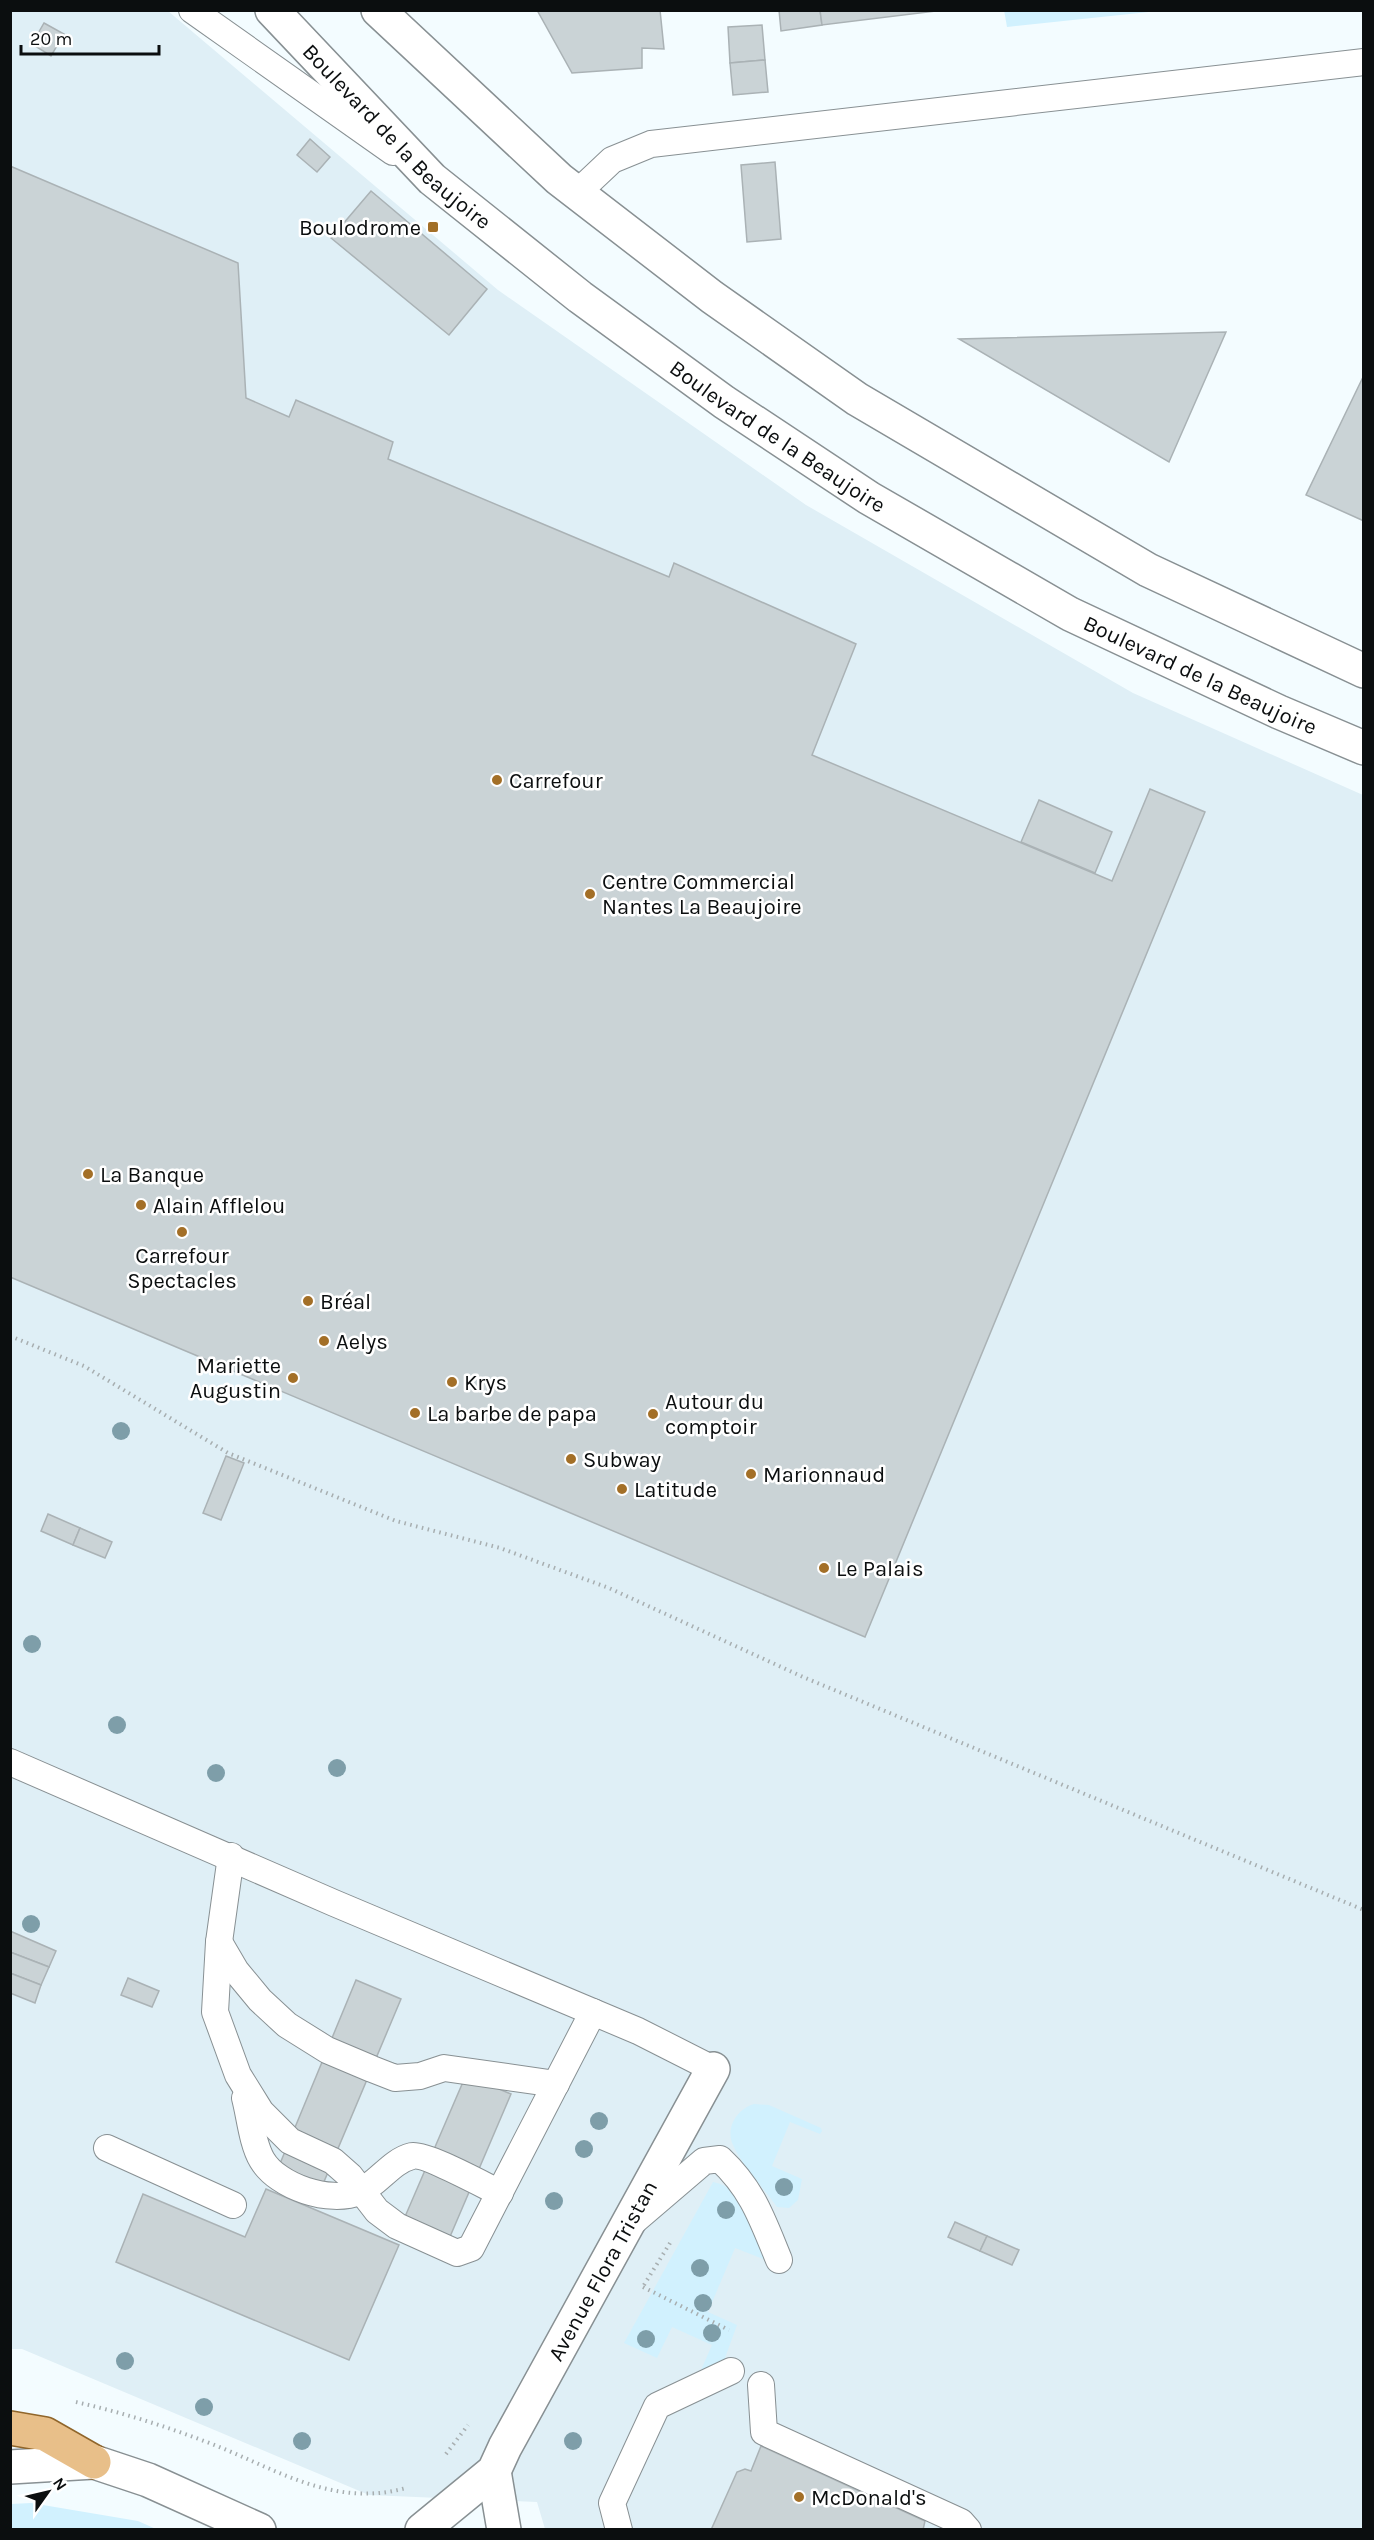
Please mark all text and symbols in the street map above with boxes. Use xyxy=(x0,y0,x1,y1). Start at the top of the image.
scale bar xyxy=(21,18,159,56)
text: 20 m xyxy=(30,28,72,50)
street label: Boulevard de la Beaujoire xyxy=(297,39,496,235)
place label: Boulodrome xyxy=(299,215,421,241)
marker: Boulodrome xyxy=(426,220,440,234)
street label: Boulevard de la Beaujoire xyxy=(665,355,890,519)
street label: Boulevard de la Beaujoire xyxy=(1079,610,1321,741)
place label: Carrefour xyxy=(509,768,603,794)
marker: Carrefour xyxy=(490,773,504,787)
place label: Centre Commercial Nantes La Beaujoire xyxy=(602,869,802,920)
marker: Centre Commercial Nantes La Beaujoire xyxy=(583,887,597,901)
place label: La Banque xyxy=(100,1162,204,1188)
marker: La Banque xyxy=(81,1167,95,1181)
place label: Alain Afflelou xyxy=(153,1193,285,1219)
marker: Alain Afflelou xyxy=(134,1198,148,1212)
marker: Carrefour Spectacles xyxy=(175,1225,189,1239)
place label: Carrefour Spectacles xyxy=(127,1243,237,1294)
place label: Bréal xyxy=(320,1289,371,1315)
marker: Bréal xyxy=(301,1294,315,1308)
place label: Aelys xyxy=(336,1329,388,1355)
marker: Aelys xyxy=(317,1334,331,1348)
place label: Mariette Augustin xyxy=(190,1353,281,1404)
place label: Krys xyxy=(464,1370,507,1396)
marker: Mariette Augustin xyxy=(286,1371,300,1385)
marker: Krys xyxy=(445,1375,459,1389)
place label: Autour du comptoir xyxy=(665,1389,764,1440)
place label: La barbe de papa xyxy=(427,1401,597,1427)
marker: La barbe de papa xyxy=(408,1406,422,1420)
marker: Autour du comptoir xyxy=(646,1407,660,1421)
place label: Subway xyxy=(583,1447,661,1473)
marker: Subway xyxy=(564,1452,578,1466)
place label: Marionnaud xyxy=(763,1462,885,1488)
marker: Marionnaud xyxy=(744,1467,758,1481)
place label: Latitude xyxy=(634,1477,717,1503)
marker: Latitude xyxy=(615,1482,629,1496)
place label: Le Palais xyxy=(836,1556,923,1582)
marker: Le Palais xyxy=(817,1561,831,1575)
street label: Avenue Flora Tristan xyxy=(543,2176,663,2366)
north arrow xyxy=(18,2462,78,2522)
text: N xyxy=(49,2474,71,2494)
place label: McDonald's xyxy=(811,2485,927,2511)
marker: McDonald's xyxy=(792,2490,806,2504)

